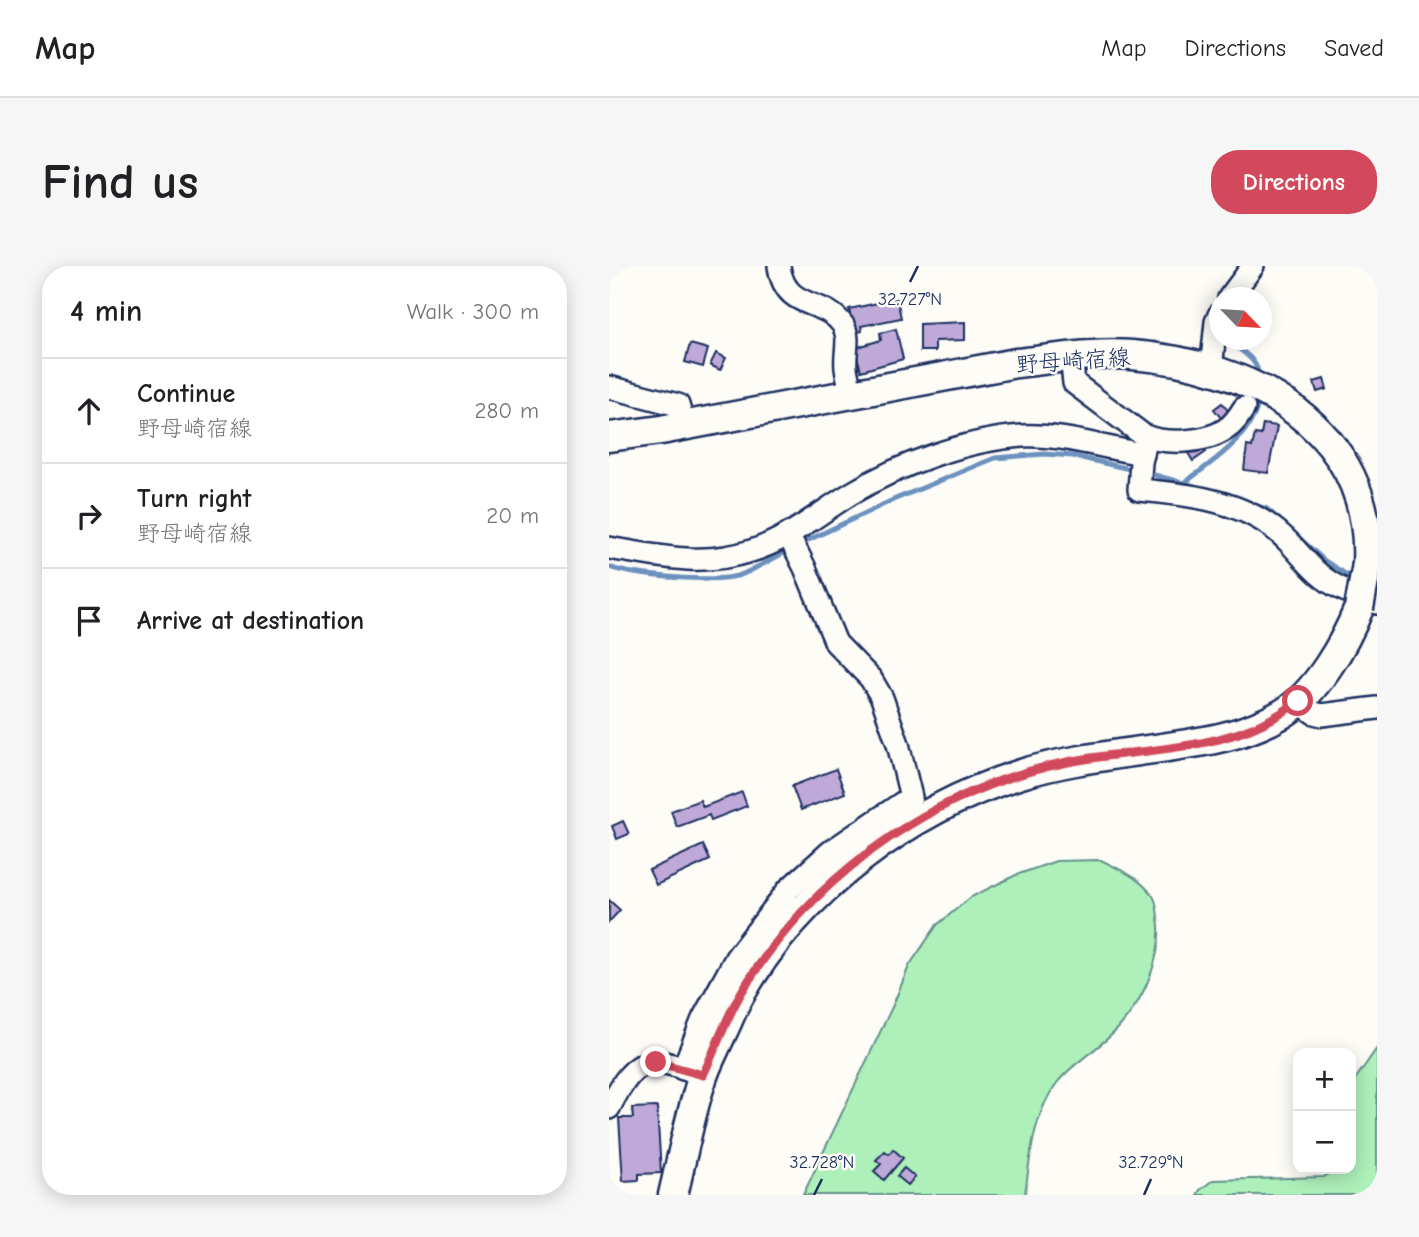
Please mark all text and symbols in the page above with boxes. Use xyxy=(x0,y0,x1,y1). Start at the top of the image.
text: Map xyxy=(35,29,96,67)
text: Map xyxy=(1101,34,1147,62)
text: Directions xyxy=(1185,34,1286,62)
text: Saved xyxy=(1324,34,1384,62)
button: Directions xyxy=(1211,150,1377,214)
text: Find us xyxy=(42,154,198,210)
north arrow xyxy=(1209,287,1272,350)
text: 32.727°N xyxy=(878,289,942,310)
text: 4 min xyxy=(70,294,142,329)
text: Walk · 300 m xyxy=(407,298,539,325)
street label: 野母崎宿線 xyxy=(1015,344,1131,378)
text: Continue xyxy=(137,379,235,409)
icon: ahead xyxy=(70,392,108,430)
text: 280 m xyxy=(474,397,539,424)
text: 野母崎宿線 xyxy=(137,415,252,442)
text: Turn right xyxy=(137,484,251,514)
icon: right xyxy=(70,497,108,535)
text: 20 m xyxy=(486,502,539,529)
text: 野母崎宿線 xyxy=(137,520,252,547)
icon: arrive xyxy=(70,602,108,640)
text: Arrive at destination xyxy=(137,606,364,636)
route start xyxy=(1282,685,1313,716)
route end xyxy=(640,1046,671,1077)
map controls xyxy=(1293,1048,1356,1174)
button: + xyxy=(1293,1048,1356,1111)
button: − xyxy=(1293,1111,1356,1174)
text: 32.728°N xyxy=(790,1152,854,1173)
text: 32.729°N xyxy=(1118,1152,1184,1173)

